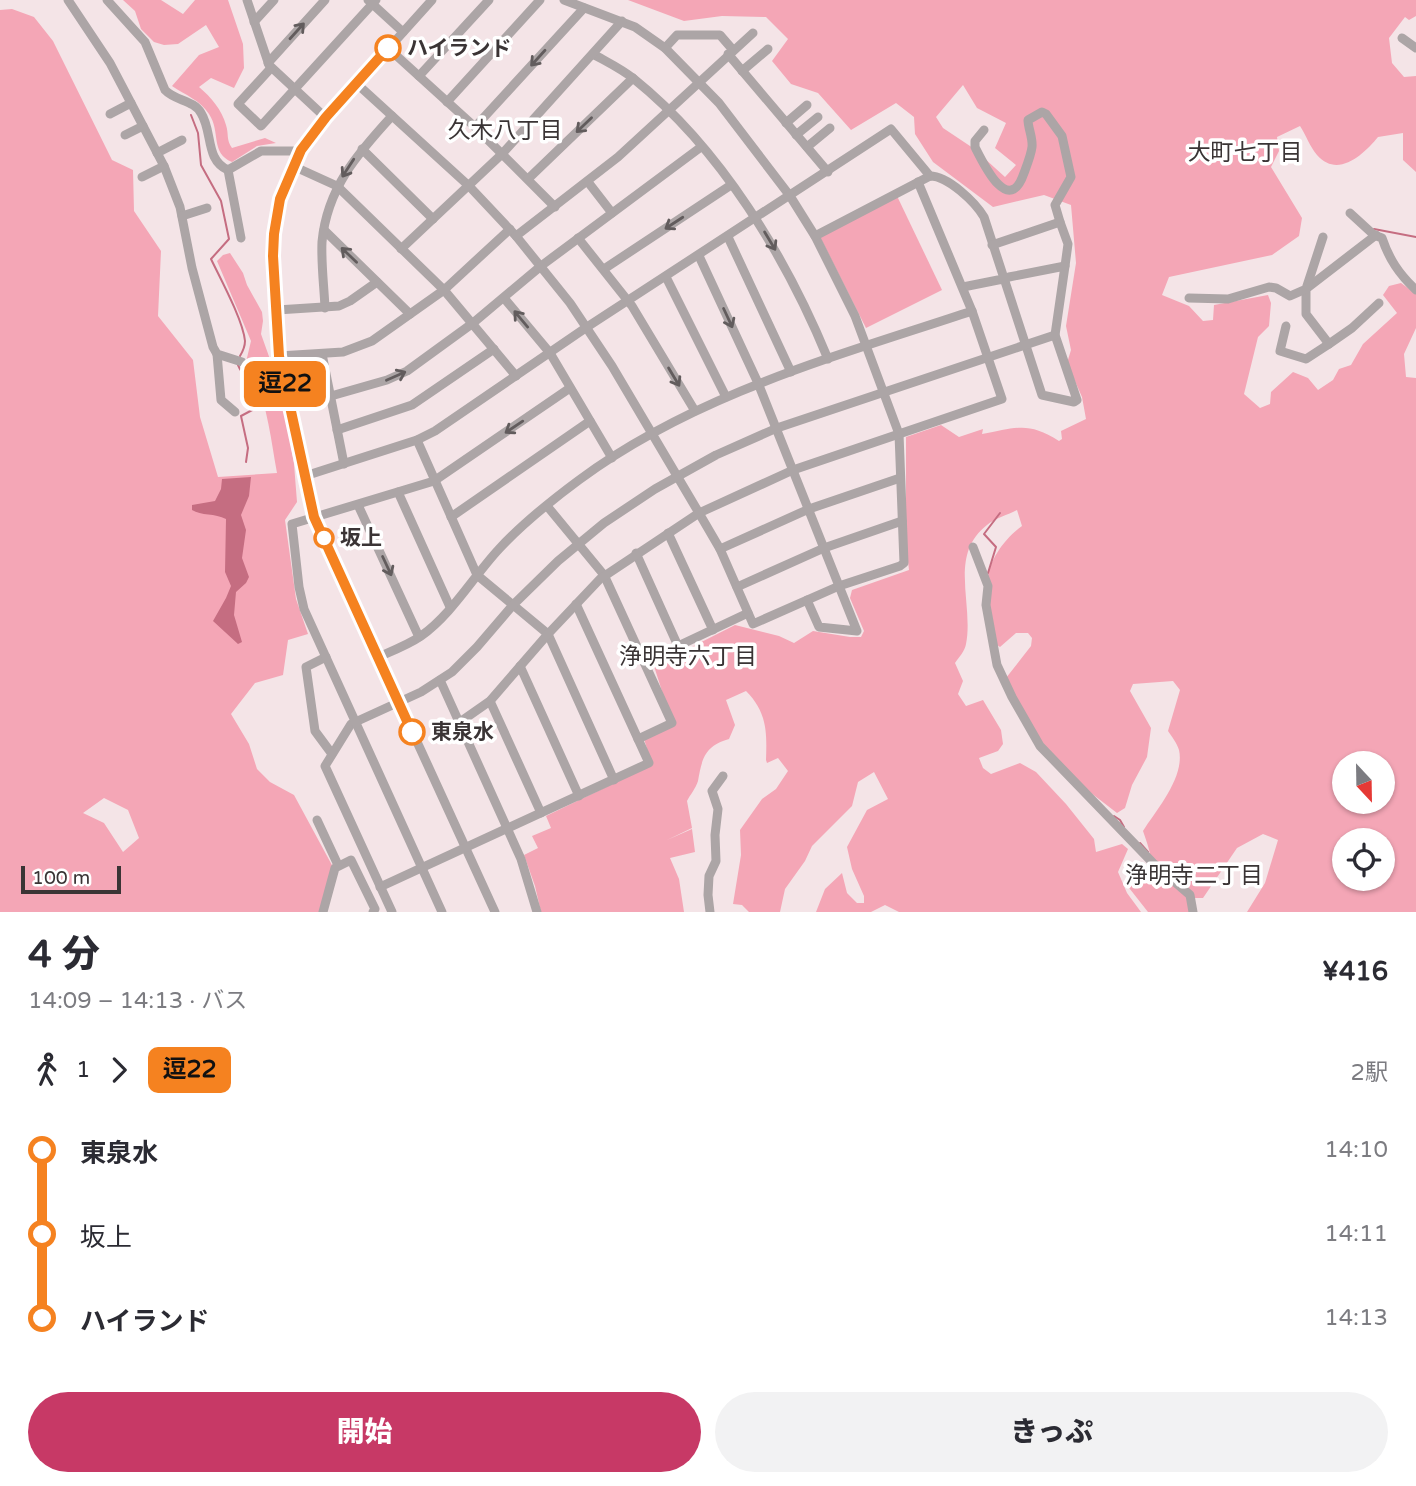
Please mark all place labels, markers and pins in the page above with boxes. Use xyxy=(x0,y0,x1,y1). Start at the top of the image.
marker: ハイランド xyxy=(375,35,401,61)
place label: ハイランド xyxy=(407,36,512,61)
place label: 坂上 xyxy=(340,526,382,551)
marker: 坂上 xyxy=(314,528,334,548)
marker: 東泉水 xyxy=(399,719,425,745)
place label: 東泉水 xyxy=(431,720,494,745)

